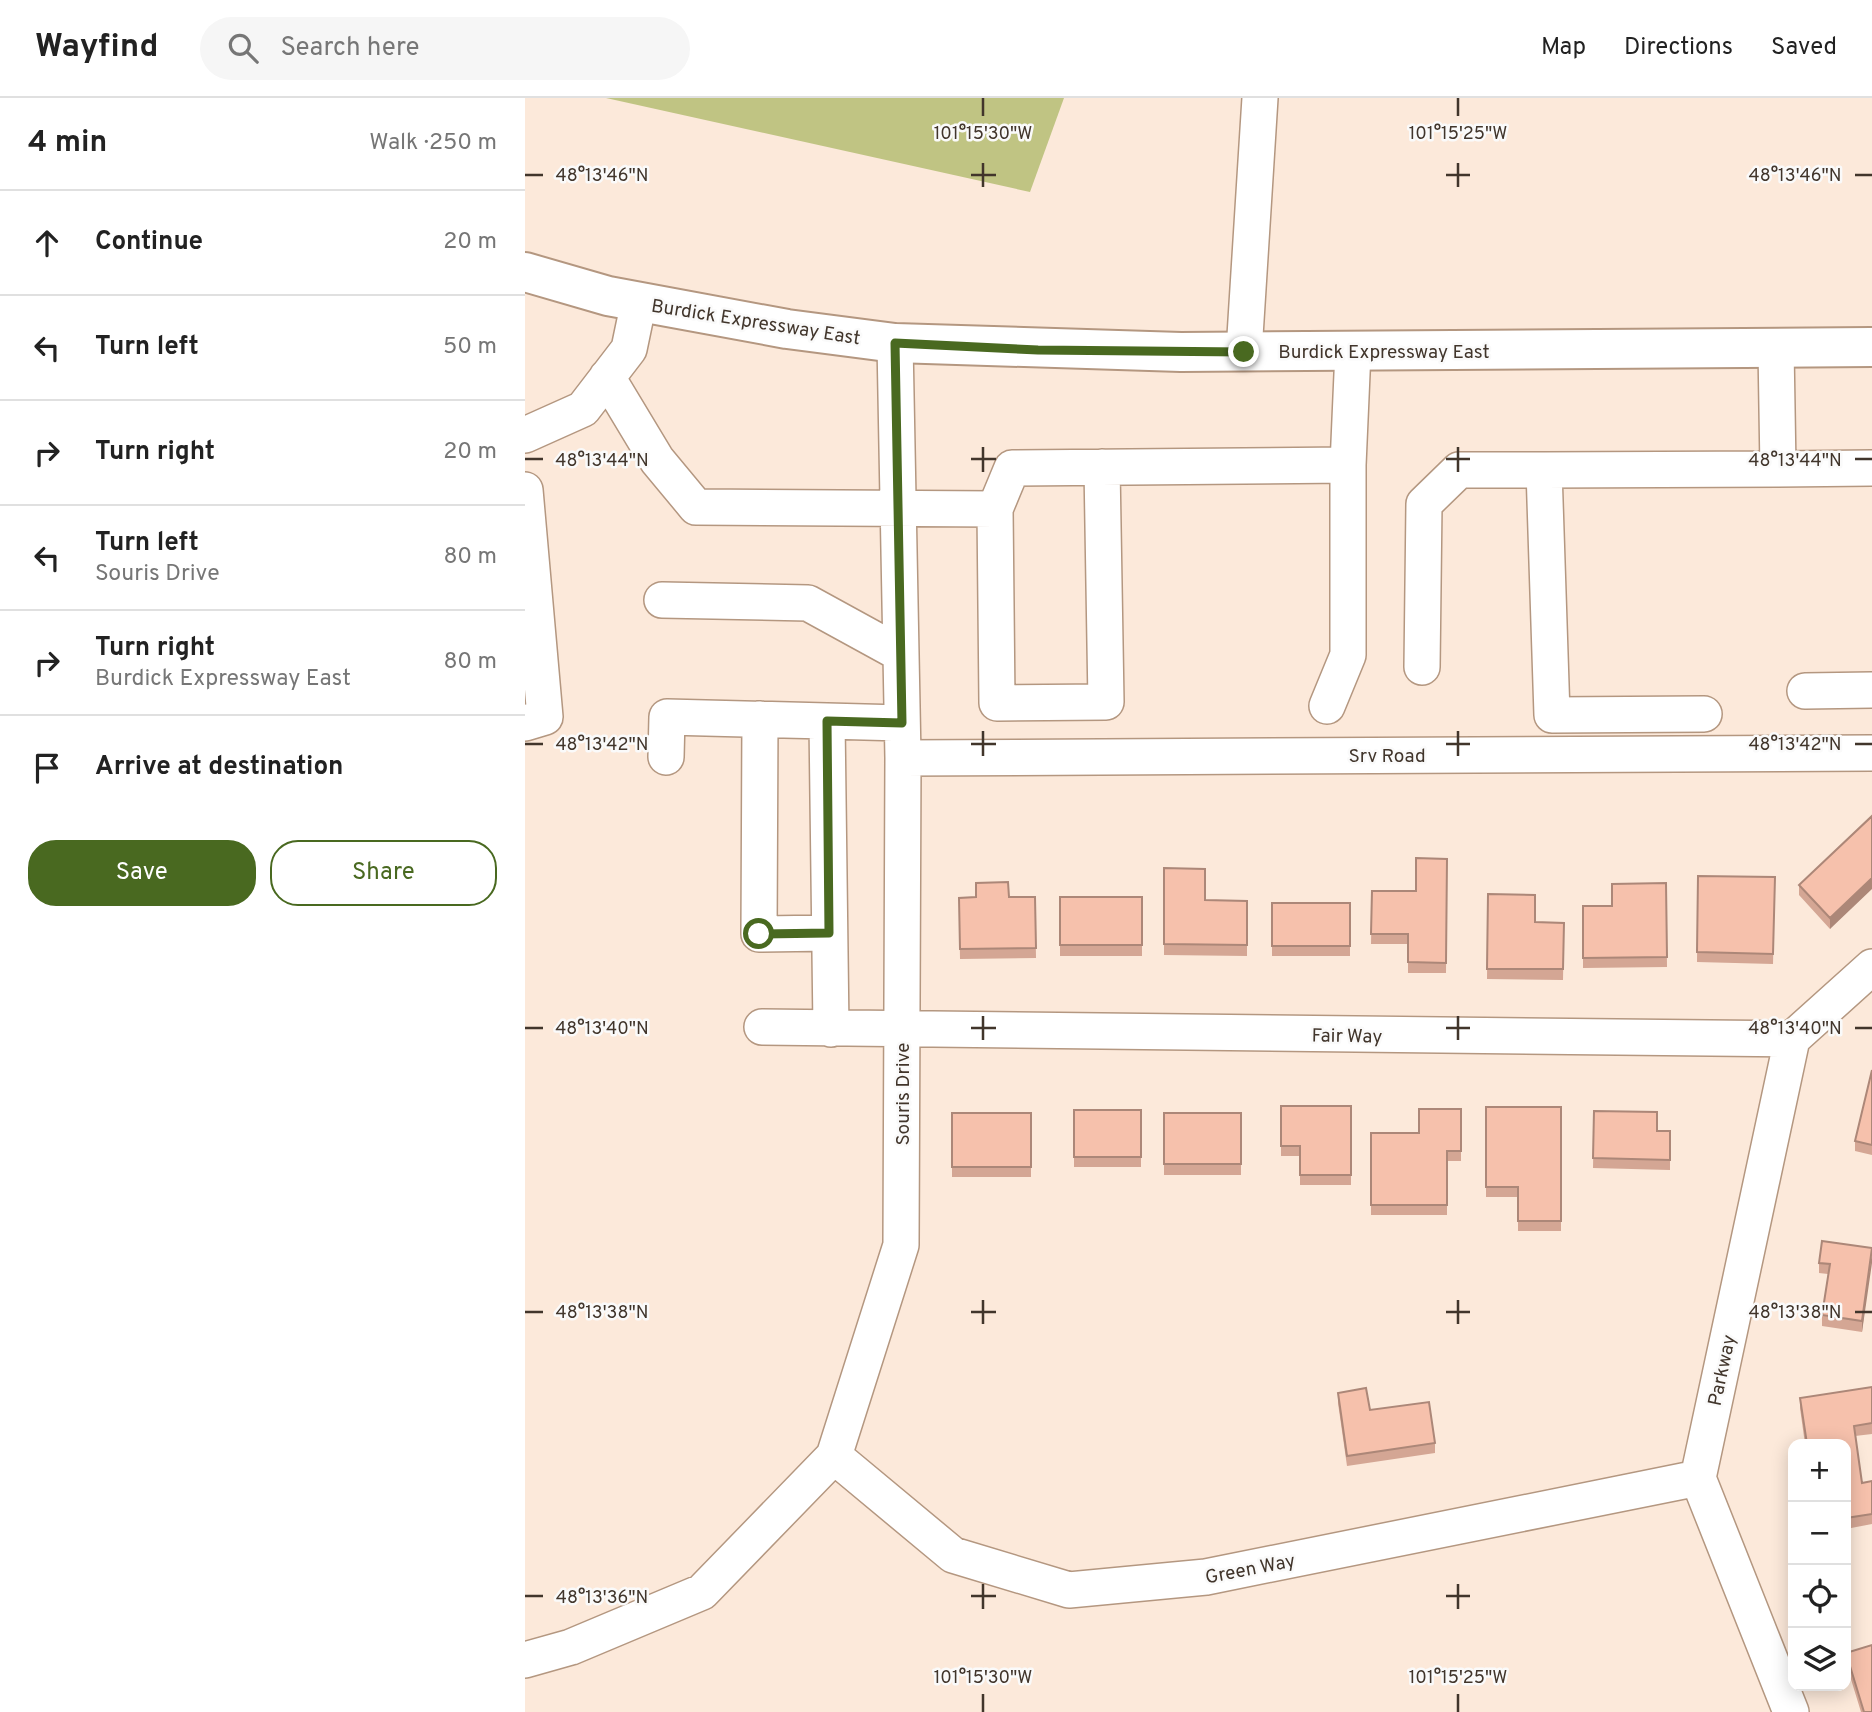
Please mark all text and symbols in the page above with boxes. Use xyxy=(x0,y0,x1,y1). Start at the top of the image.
search box xyxy=(200,17,690,80)
text: Wayfind xyxy=(35,27,158,69)
icon: search xyxy=(224,29,262,67)
text: Search here xyxy=(280,32,419,65)
text: Map xyxy=(1541,33,1586,63)
text: Directions xyxy=(1624,33,1733,63)
text: Saved xyxy=(1771,33,1837,63)
text: 101°15'30"W xyxy=(934,123,1032,146)
text: 101°15'25"W xyxy=(1409,123,1507,146)
text: 4 min xyxy=(28,125,107,162)
text: Walk · 250 m xyxy=(369,129,497,158)
text: 48°13'46"N xyxy=(556,165,648,188)
text: 48°13'46"N xyxy=(1749,165,1841,188)
icon: ahead xyxy=(28,224,66,262)
text: Continue xyxy=(95,226,203,259)
text: 20 m xyxy=(443,228,497,257)
street label: Burdick Expressway East xyxy=(649,295,862,351)
icon: left xyxy=(28,329,66,367)
text: Turn left xyxy=(95,331,199,364)
text: 50 m xyxy=(443,333,497,362)
route end xyxy=(1228,336,1259,367)
street label: Burdick Expressway East xyxy=(1278,341,1490,365)
icon: right xyxy=(28,434,66,472)
text: Turn right xyxy=(95,436,215,469)
text: 20 m xyxy=(443,438,497,467)
text: 48°13'44"N xyxy=(555,450,649,473)
text: 48°13'44"N xyxy=(1748,450,1842,473)
text: Turn left xyxy=(95,527,199,560)
icon: left xyxy=(28,539,66,577)
text: 80 m xyxy=(444,543,497,572)
text: Souris Drive xyxy=(95,560,220,589)
text: Turn right xyxy=(95,632,215,665)
icon: right xyxy=(28,644,66,682)
text: 80 m xyxy=(444,648,497,677)
text: Burdick Expressway East xyxy=(95,665,351,694)
text: 48°13'42"N xyxy=(555,734,649,757)
text: 48°13'42"N xyxy=(1748,734,1842,757)
street label: Srv Road xyxy=(1348,745,1426,769)
icon: arrive xyxy=(28,749,66,787)
text: Arrive at destination xyxy=(95,751,343,784)
button: Save xyxy=(28,840,256,906)
button: Share xyxy=(270,840,497,906)
route start xyxy=(743,918,774,949)
text: 48°13'40"N xyxy=(555,1018,649,1041)
text: 48°13'40"N xyxy=(1748,1018,1842,1041)
street label: Fair Way xyxy=(1311,1024,1383,1050)
street label: Souris Drive xyxy=(892,1043,916,1145)
text: 48°13'38"N xyxy=(556,1302,648,1325)
text: 48°13'38"N xyxy=(1749,1302,1841,1325)
street label: Parkway xyxy=(1704,1333,1742,1408)
map controls xyxy=(1788,1439,1851,1691)
button: + xyxy=(1788,1439,1851,1502)
button: − xyxy=(1788,1502,1851,1565)
street label: Green Way xyxy=(1203,1549,1297,1590)
button: locate xyxy=(1788,1565,1851,1628)
text: 48°13'36"N xyxy=(556,1587,648,1610)
button: layers xyxy=(1788,1628,1851,1691)
text: 101°15'30"W xyxy=(934,1667,1032,1690)
text: 101°15'25"W xyxy=(1409,1667,1507,1690)

